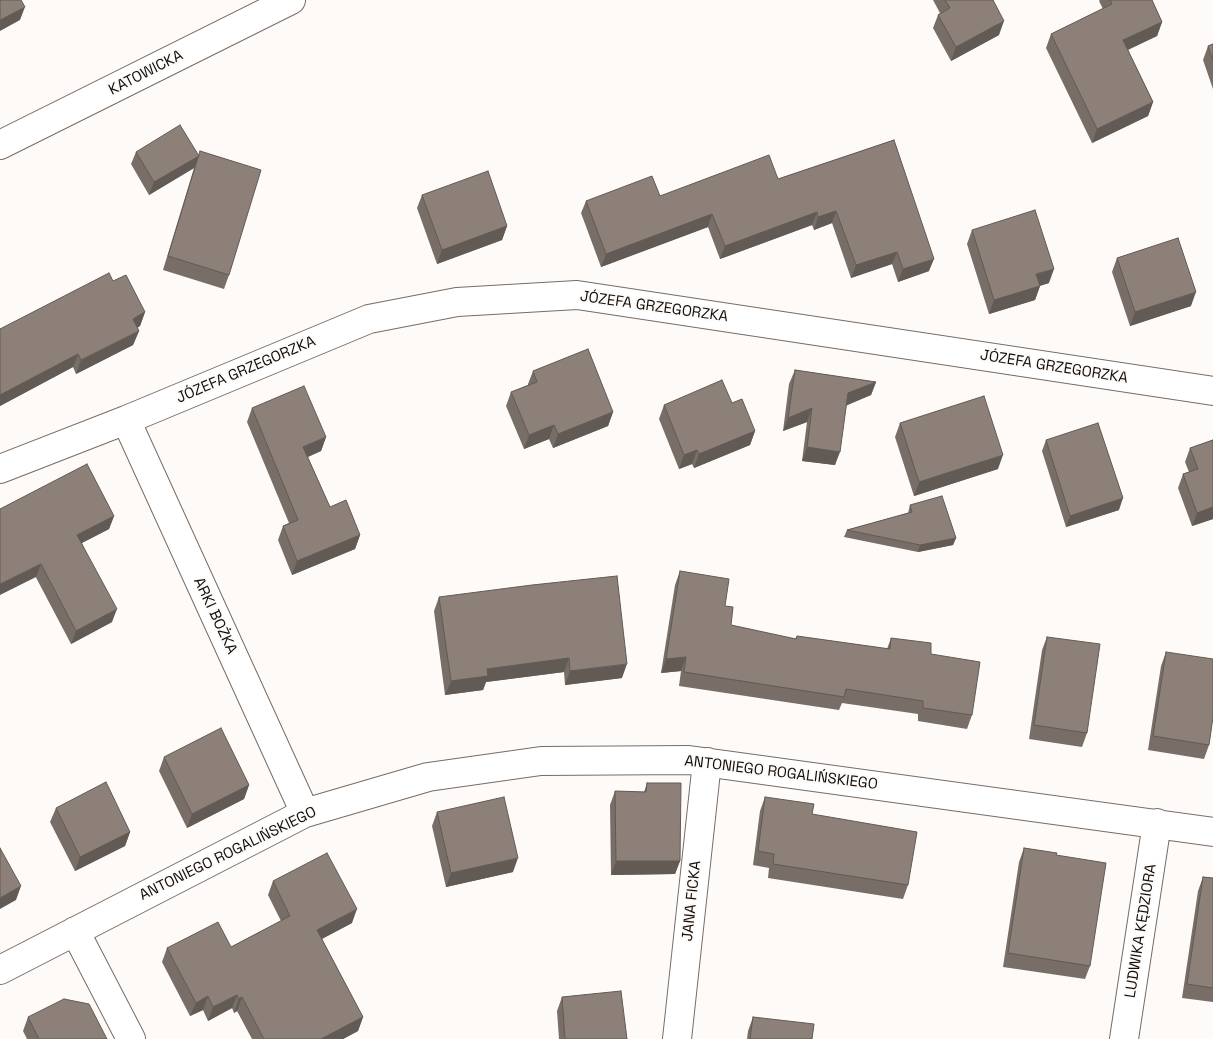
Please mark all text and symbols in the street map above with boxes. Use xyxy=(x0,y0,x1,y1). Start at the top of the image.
street label: KATOWICKA xyxy=(106,47,186,99)
street label: JÓZEFA GRZEGORZKA xyxy=(579,288,729,326)
street label: JÓZEFA GRZEGORZKA xyxy=(174,333,318,407)
street label: JÓZEFA GRZEGORZKA xyxy=(979,346,1129,388)
street label: ARKI BOŻKA xyxy=(189,575,241,657)
street label: ANTONIEGO ROGALIŃSKIEGO xyxy=(683,752,879,794)
street label: ANTONIEGO ROGALIŃSKIEGO xyxy=(137,803,319,905)
street label: JANA FICKA xyxy=(679,860,705,942)
street label: LUDWIKA KĘDZIORA xyxy=(1122,863,1160,999)

